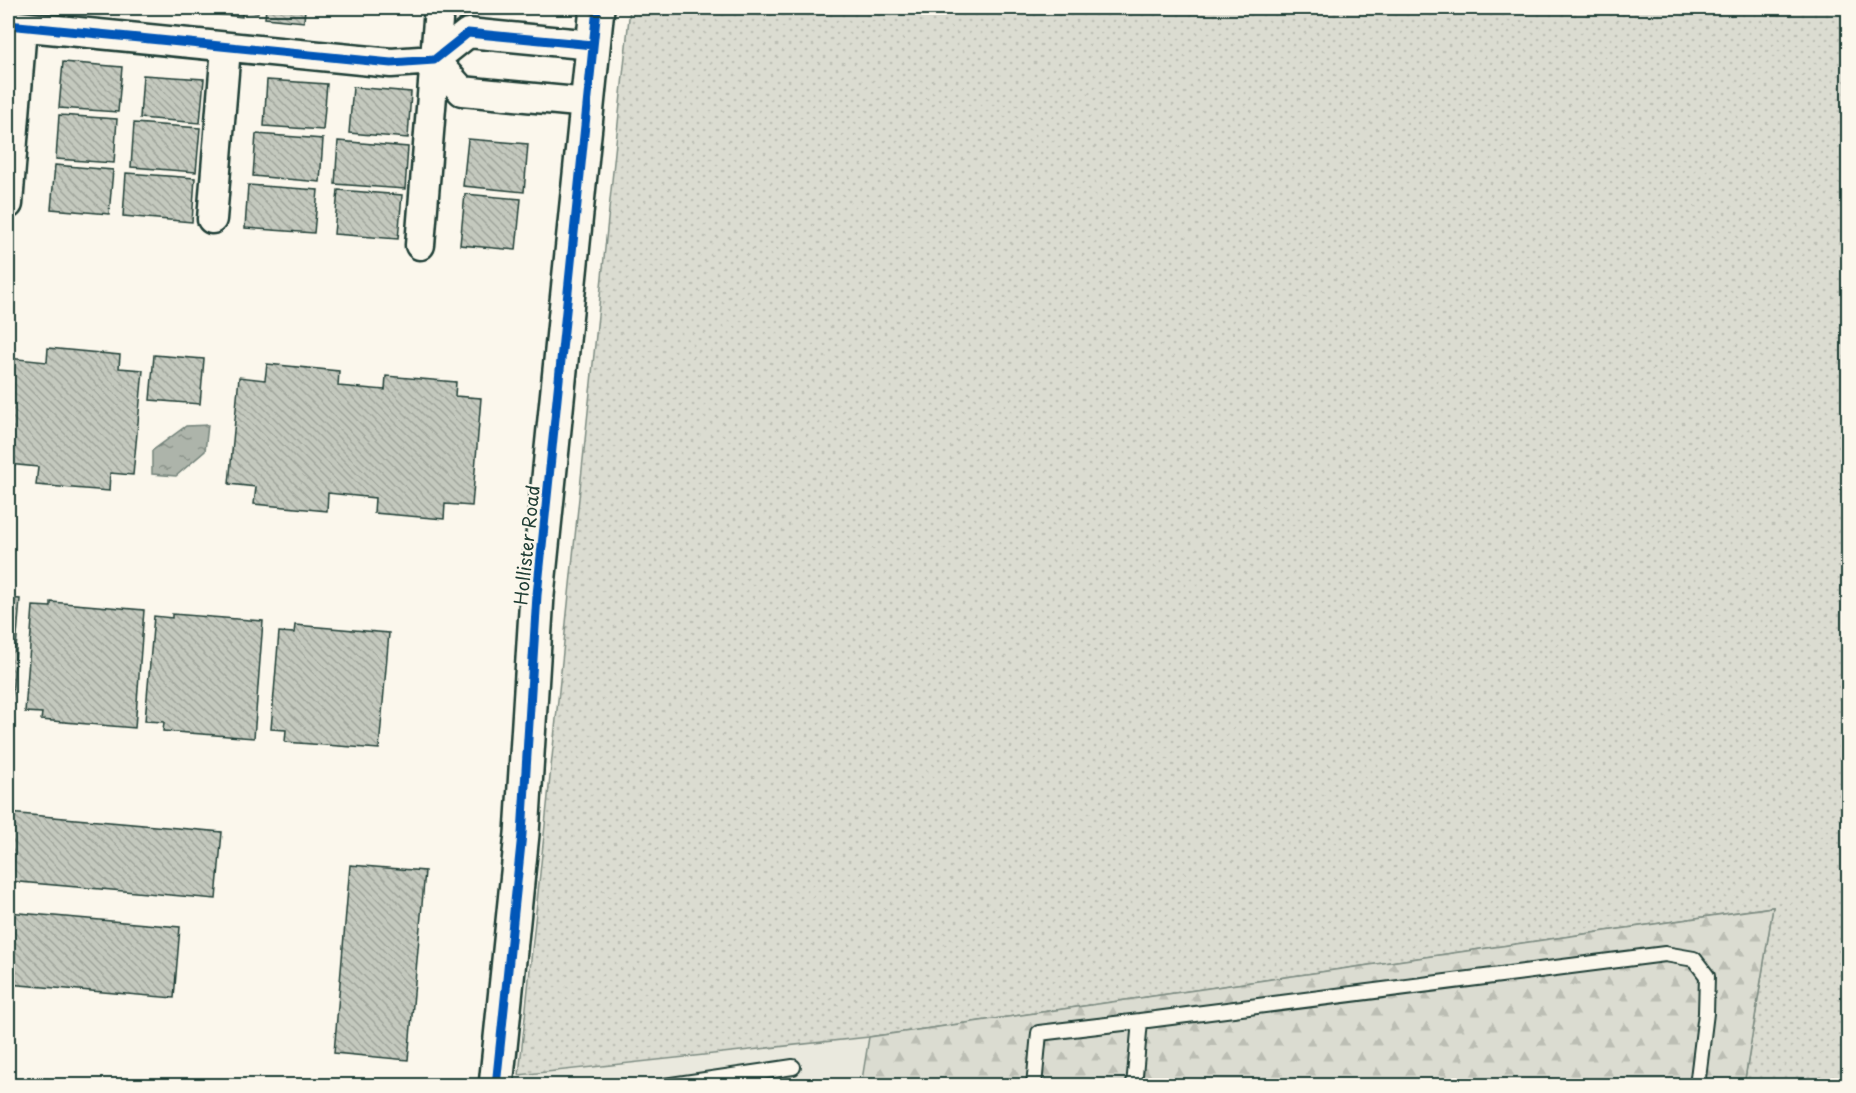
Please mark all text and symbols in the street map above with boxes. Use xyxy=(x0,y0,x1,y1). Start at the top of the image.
street label: Hollister Road xyxy=(506,484,546,606)

